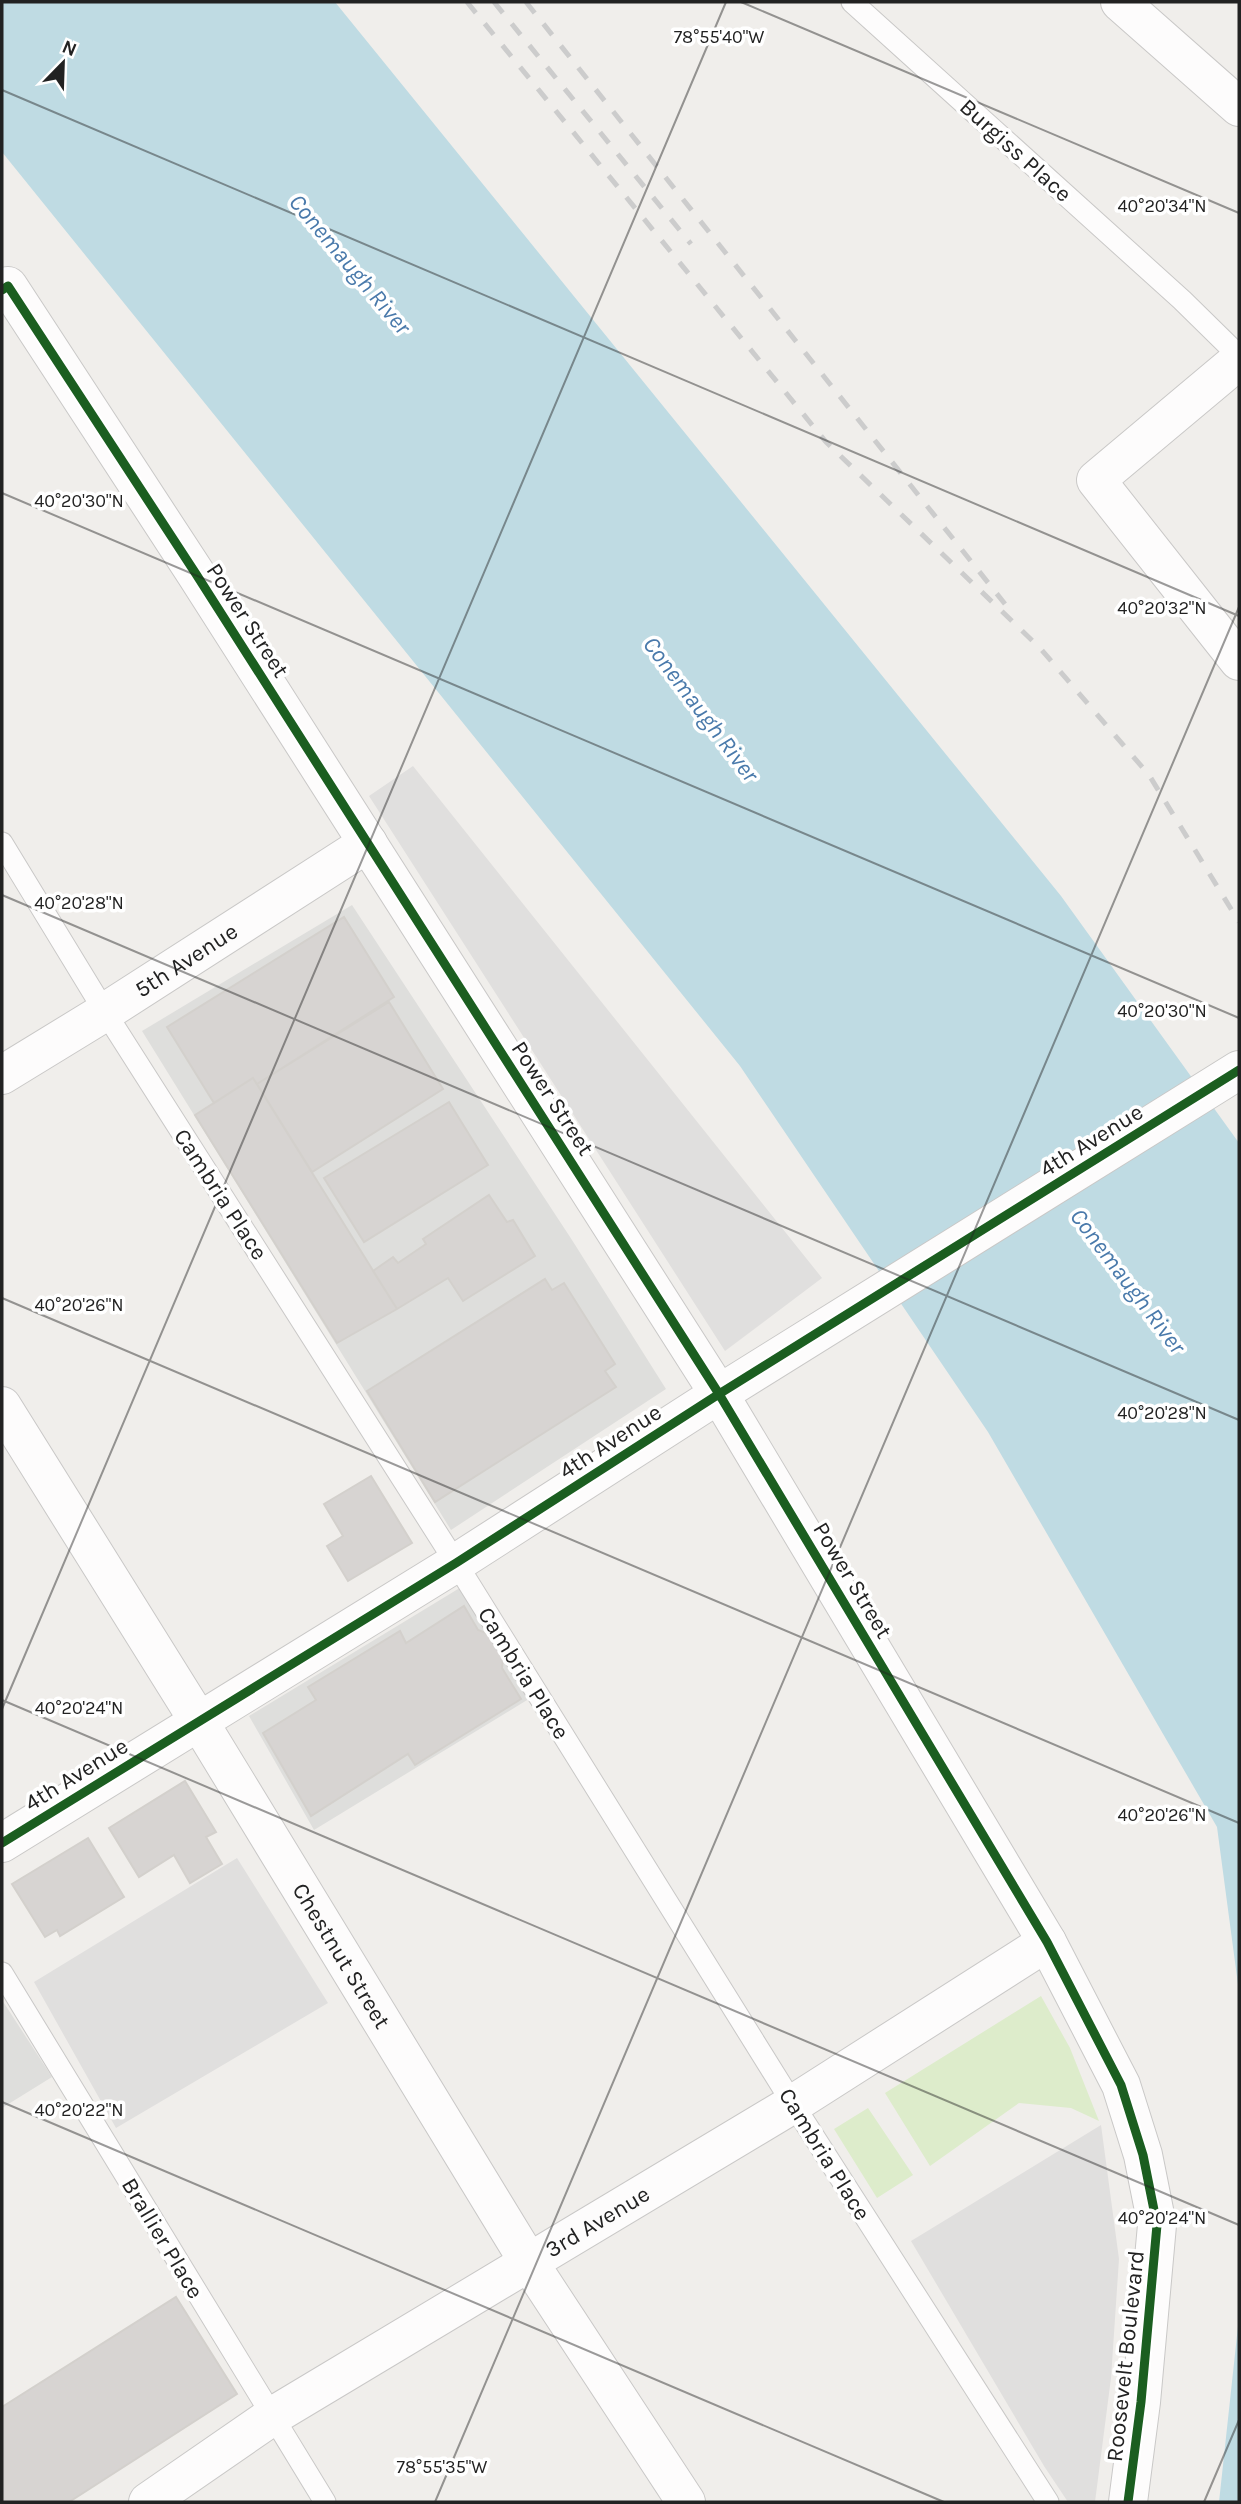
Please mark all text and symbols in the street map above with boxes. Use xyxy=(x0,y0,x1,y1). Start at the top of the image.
text: 78°55'40"W xyxy=(674,26,764,48)
north arrow xyxy=(28,28,98,98)
text: N xyxy=(59,35,80,61)
street label: Burgiss Place xyxy=(954,93,1077,208)
water label: Conemaugh River xyxy=(283,188,417,341)
text: 40°20'34"N xyxy=(1118,195,1206,217)
text: 40°20'30"N xyxy=(34,490,124,512)
street label: Power Street xyxy=(201,558,295,683)
text: 40°20'32"N xyxy=(1117,597,1207,619)
water label: Conemaugh River xyxy=(637,631,765,788)
text: 40°20'28"N xyxy=(34,892,124,914)
street label: 5th Avenue xyxy=(130,917,243,1003)
text: 40°20'30"N xyxy=(1117,1000,1207,1022)
street label: Power Street xyxy=(506,1036,600,1161)
street label: 4th Avenue xyxy=(1035,1098,1148,1183)
street label: Cambria Place xyxy=(168,1124,273,1265)
water label: Conemaugh River xyxy=(1064,1203,1192,1360)
text: 40°20'26"N xyxy=(35,1294,123,1316)
street label: 4th Avenue xyxy=(554,1398,666,1484)
text: 40°20'28"N xyxy=(1117,1402,1207,1424)
street label: Power Street xyxy=(807,1517,898,1644)
street label: Cambria Place xyxy=(472,1602,575,1744)
text: 40°20'24"N xyxy=(35,1697,123,1719)
street label: 4th Avenue xyxy=(20,1732,133,1817)
text: 40°20'26"N xyxy=(1118,1804,1206,1826)
street label: Chestnut Street xyxy=(287,1878,396,2034)
street label: Cambria Place xyxy=(773,2083,876,2225)
text: 40°20'22"N xyxy=(34,2099,124,2121)
street label: Brallier Place xyxy=(116,2173,209,2304)
street label: 3rd Avenue xyxy=(541,2180,655,2263)
text: 40°20'24"N xyxy=(1118,2207,1206,2229)
street label: Roosevelt Boulevard xyxy=(1101,2249,1150,2463)
text: 78°55'35"W xyxy=(397,2456,487,2478)

